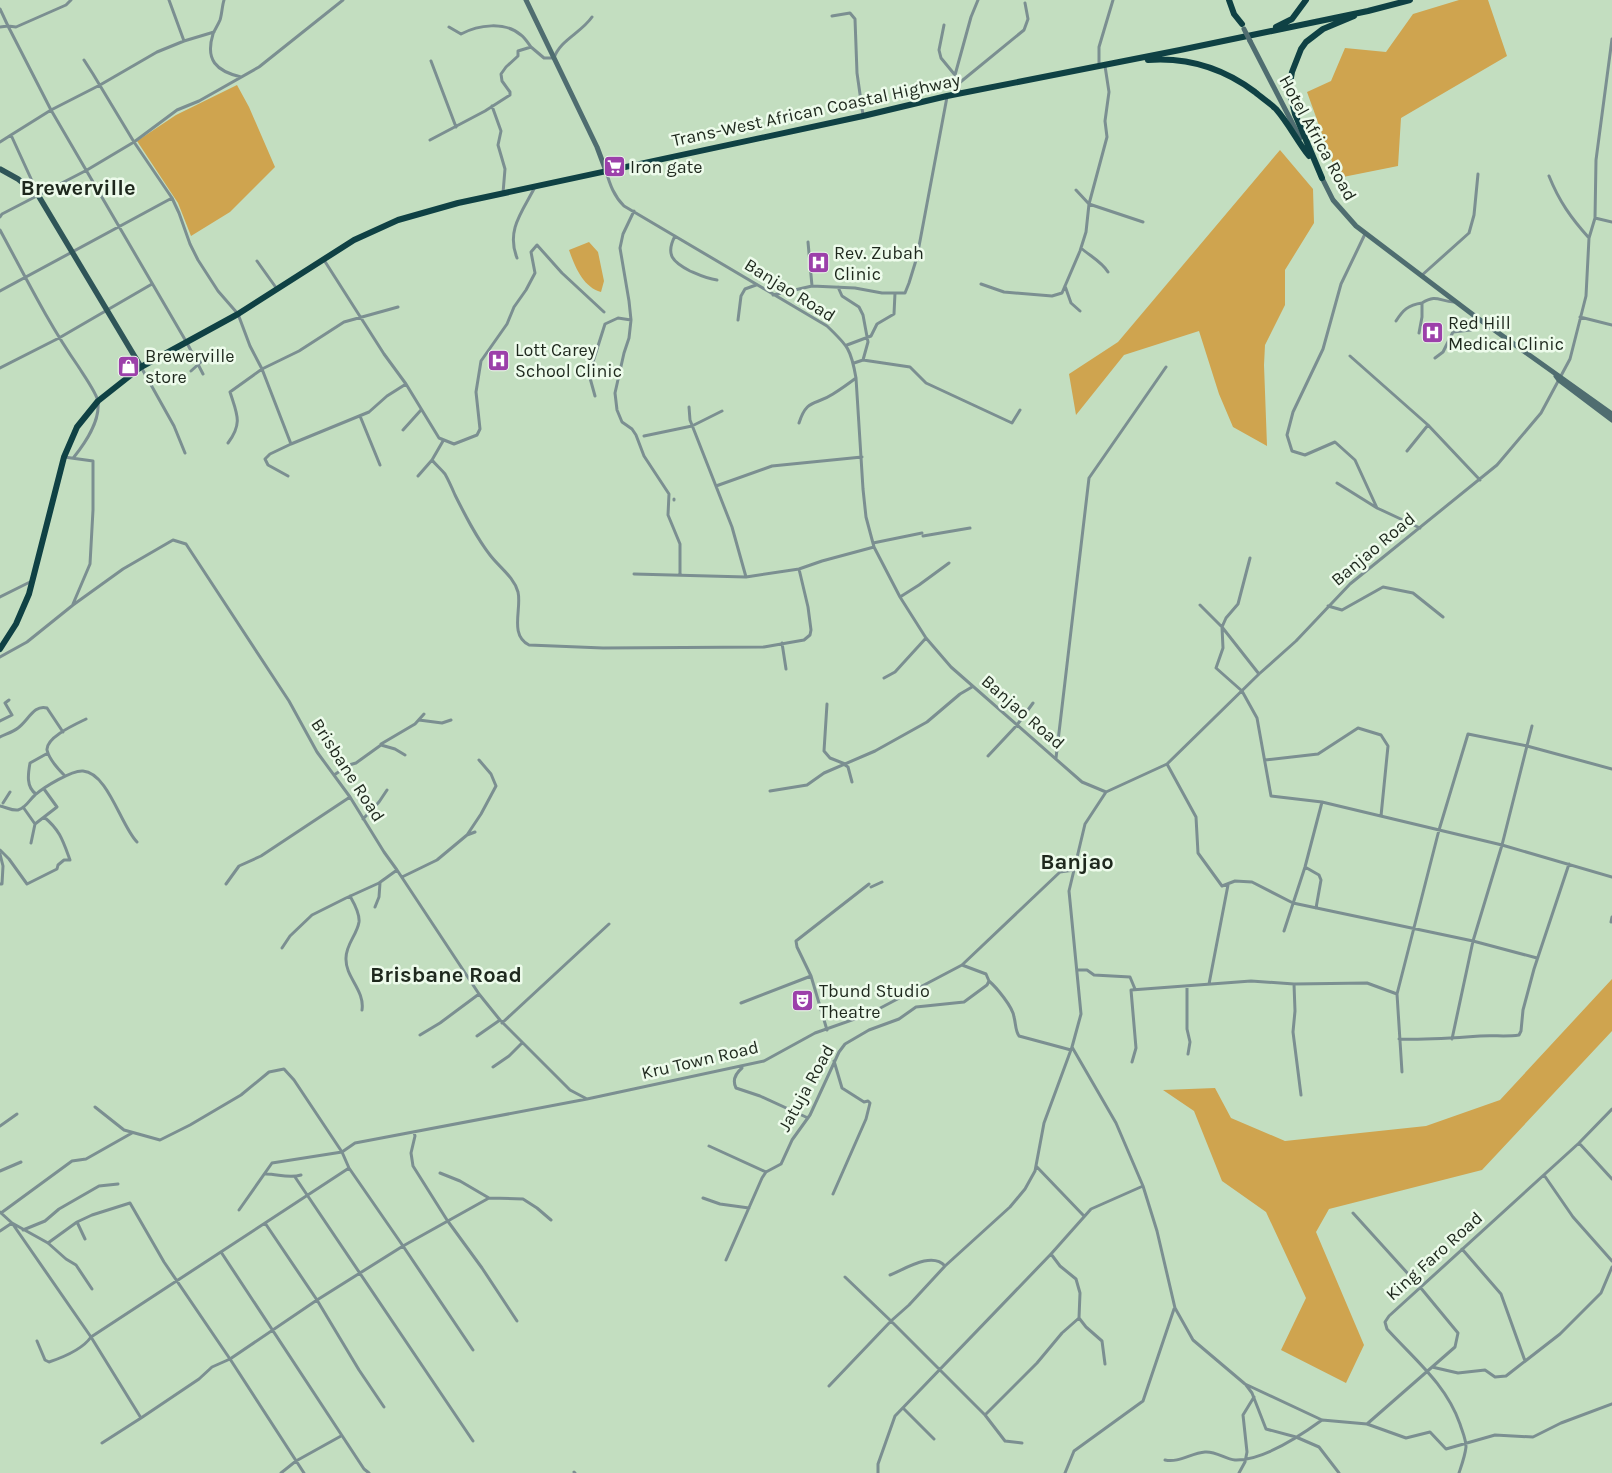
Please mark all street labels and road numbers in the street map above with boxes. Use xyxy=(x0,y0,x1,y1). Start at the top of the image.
street label: Trans-West African Coastal Highway xyxy=(670,69,963,151)
street label: Hotel Africa Road xyxy=(1274,71,1362,205)
street label: Banjao Road xyxy=(740,253,840,327)
street label: Banjao Road xyxy=(1326,507,1420,591)
street label: Banjao Road xyxy=(977,670,1069,754)
street label: Brisbane Road xyxy=(306,714,390,826)
street label: Kru Town Road xyxy=(639,1036,761,1084)
street label: Jatuja Road xyxy=(773,1041,839,1135)
street label: King Faro Road xyxy=(1381,1207,1487,1305)

